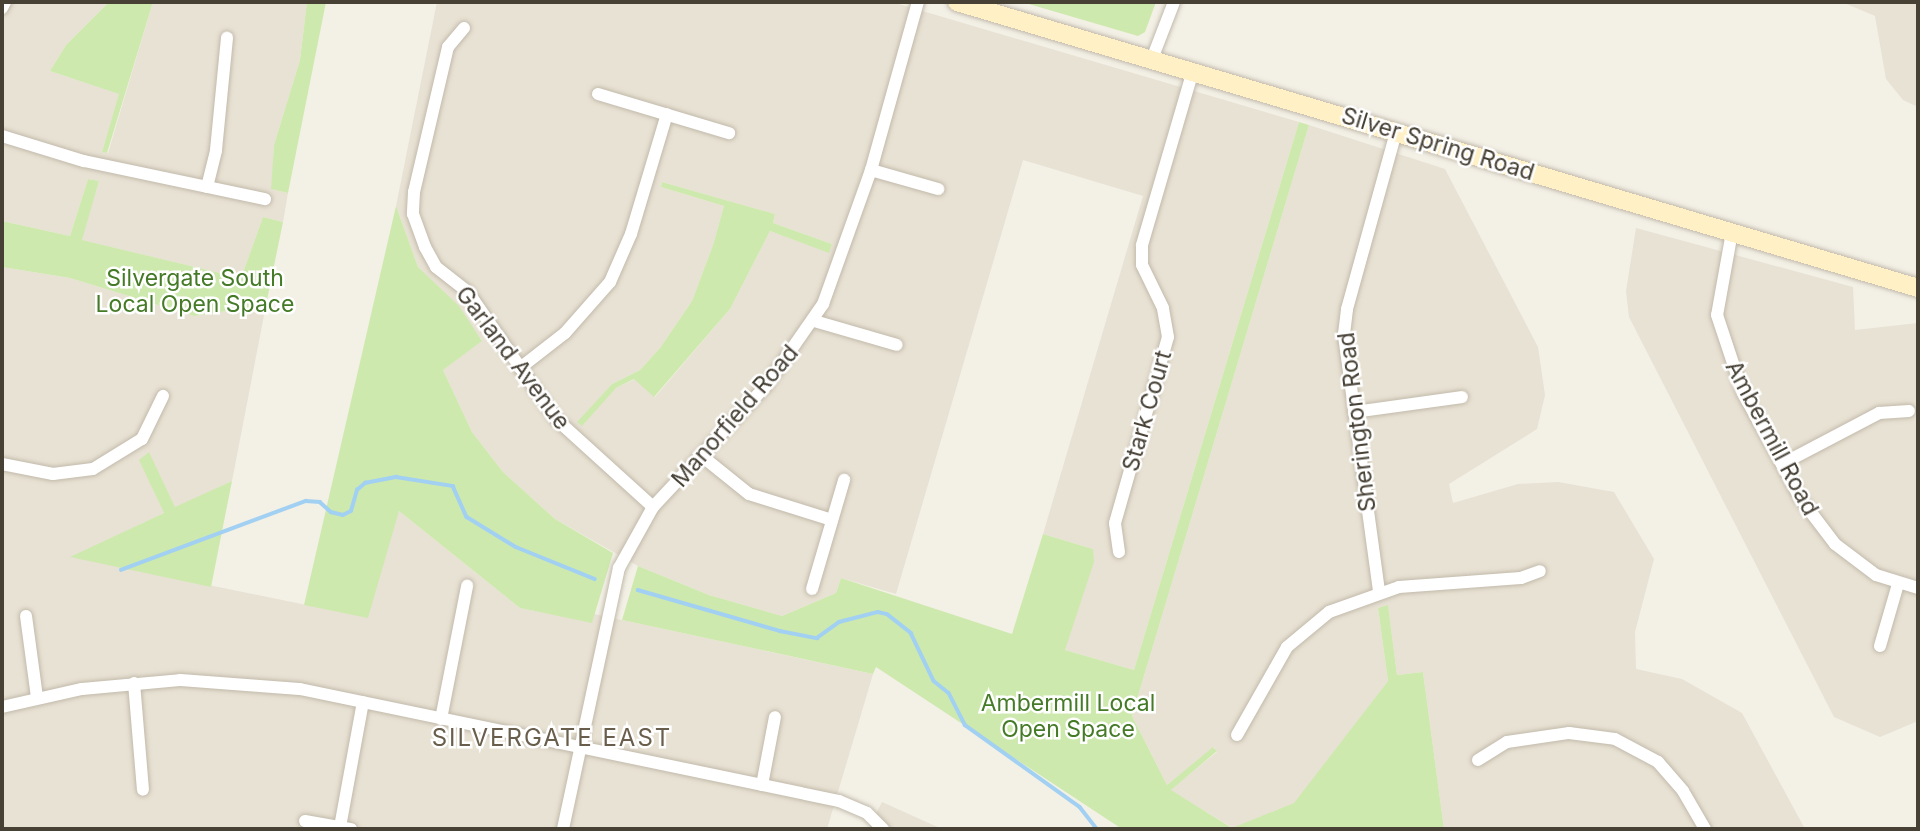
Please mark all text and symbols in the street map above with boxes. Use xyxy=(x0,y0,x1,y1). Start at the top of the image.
street label: Silver Spring Road xyxy=(1338,102,1538,186)
park label: Silvergate South Local Open Space xyxy=(96,264,294,318)
street label: Garland Avenue xyxy=(450,281,576,435)
street label: Sherington Road xyxy=(1332,331,1382,513)
street label: Manorfield Road xyxy=(666,339,804,493)
street label: Stark Court xyxy=(1117,348,1177,474)
street label: Ambermill Road xyxy=(1720,356,1824,520)
park label: Ambermill Local Open Space xyxy=(981,689,1155,743)
district label: SILVERGATE EAST xyxy=(434,724,670,752)

